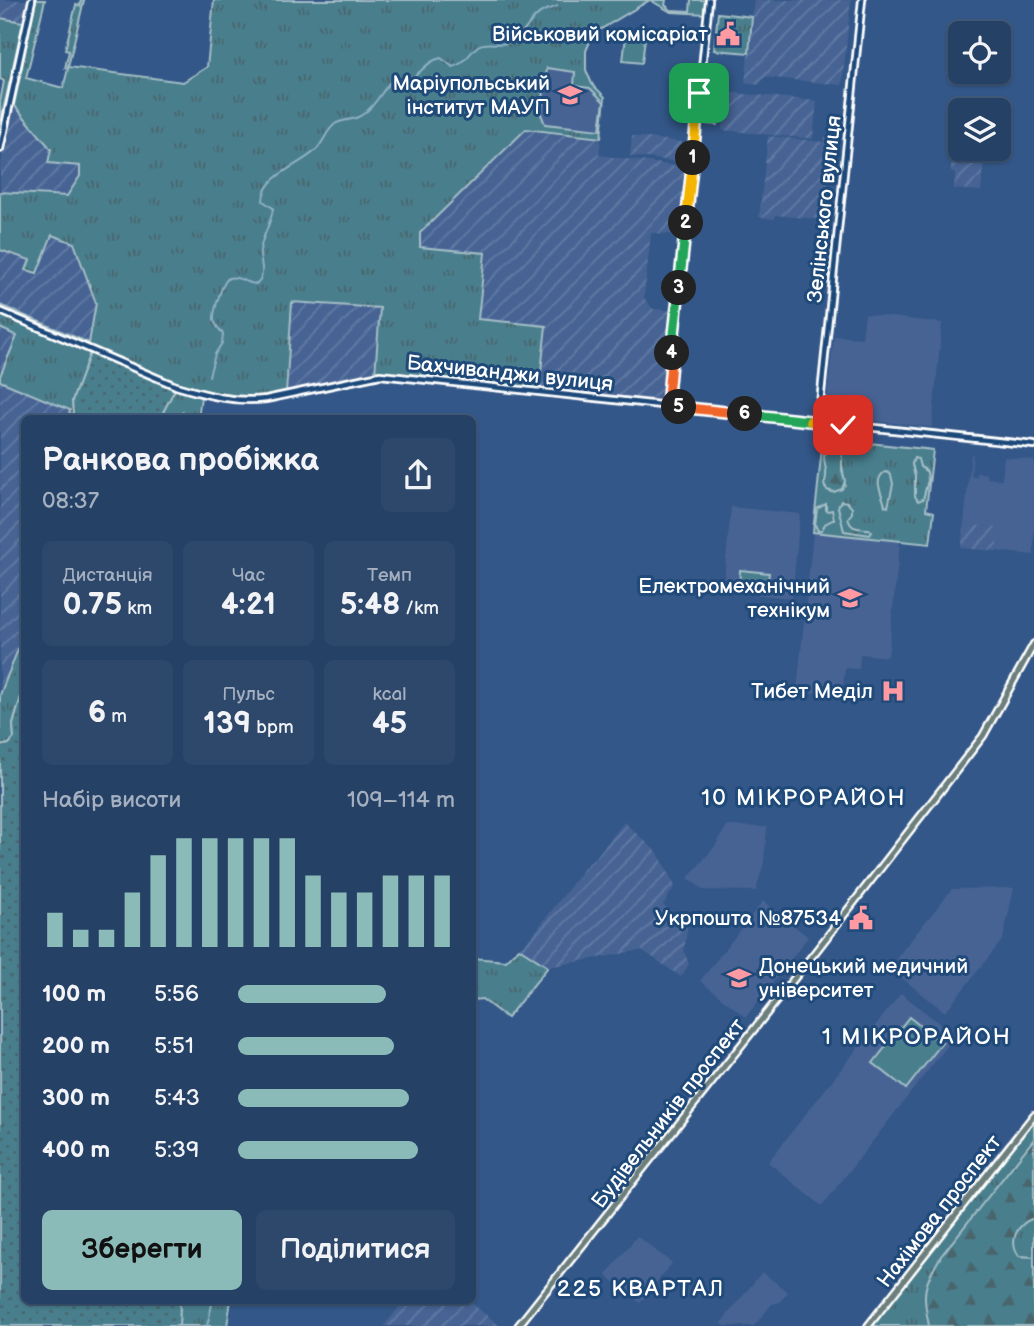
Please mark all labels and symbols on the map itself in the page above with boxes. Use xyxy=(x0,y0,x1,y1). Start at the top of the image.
public building icon: Військовий комісаріат xyxy=(714,20,742,48)
place label: Військовий комісаріат xyxy=(492,22,708,47)
pin xyxy=(669,63,729,123)
place label: Маріупольський інститут МАУП xyxy=(393,71,550,120)
school or university icon: Маріупольський інститут МАУП xyxy=(556,81,584,109)
street label: Зелінського вулиця xyxy=(802,114,847,304)
pin: 1 xyxy=(676,140,710,176)
pin: 2 xyxy=(668,206,704,241)
pin: 3 xyxy=(662,270,696,306)
pin: 4 xyxy=(654,336,690,370)
street label: Бахчиванджи вулиця xyxy=(405,350,614,397)
pin: 5 xyxy=(662,390,696,424)
pin xyxy=(813,395,873,455)
pin: 6 xyxy=(728,396,762,432)
place label: Електромеханічний технікум xyxy=(638,574,830,623)
school or university icon: Електромеханічний технікум xyxy=(836,584,864,612)
hospital icon: Тибет Меділ xyxy=(879,677,907,705)
place label: Тибет Меділ xyxy=(751,679,873,704)
district label: 10 МІКРОРАЙОН xyxy=(701,784,907,812)
public building icon: Укрпошта №87534 xyxy=(847,904,875,932)
place label: Укрпошта №87534 xyxy=(655,906,841,931)
place label: Донецький медичний університет xyxy=(759,954,968,1003)
school or university icon: Донецький медичний університет xyxy=(725,964,753,992)
street label: Будівельників проспект xyxy=(587,1013,750,1213)
district label: 1 МІКРОРАЙОН xyxy=(822,1023,1012,1051)
street label: Нахімова проспект xyxy=(872,1130,1007,1293)
district label: 225 КВАРТАЛ xyxy=(557,1275,725,1303)

